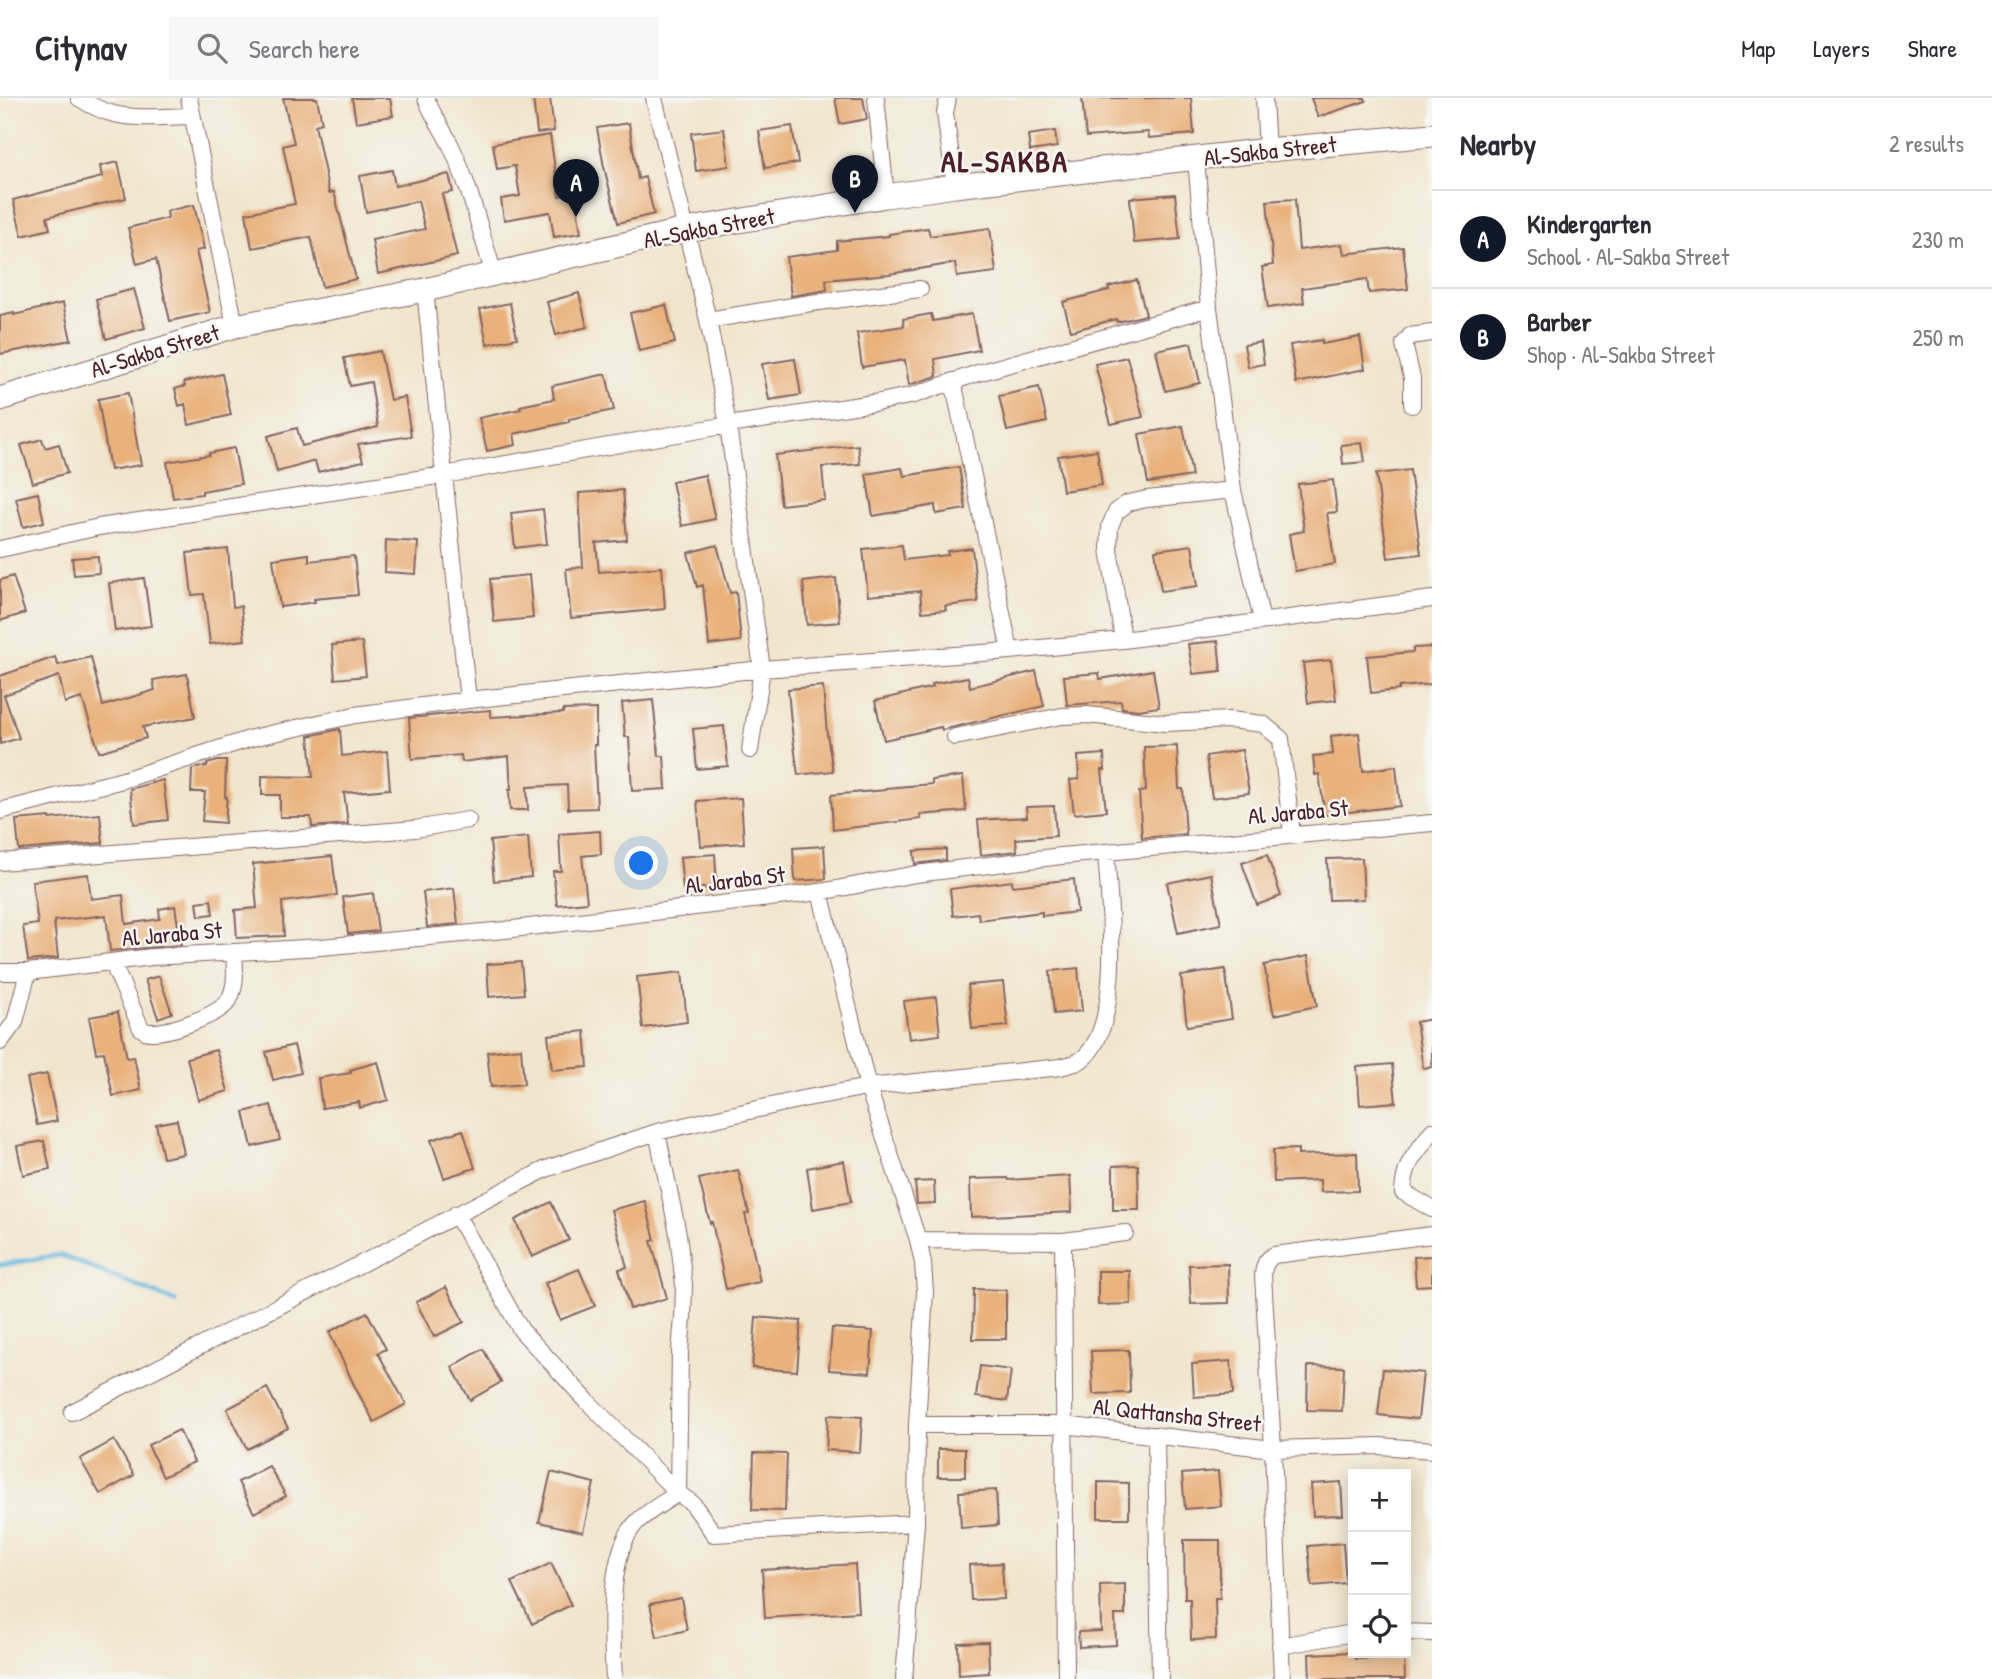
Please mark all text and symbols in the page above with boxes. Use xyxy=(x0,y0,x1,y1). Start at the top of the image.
search box xyxy=(169,17,659,80)
text: Citynav xyxy=(35,26,127,70)
icon: search xyxy=(193,29,231,67)
text: Search here xyxy=(249,31,360,66)
text: Map xyxy=(1741,32,1775,64)
text: Layers xyxy=(1813,32,1870,64)
text: Share xyxy=(1908,32,1957,64)
text: Nearby xyxy=(1460,124,1536,164)
street label: Al-Sakba Street xyxy=(1202,128,1339,173)
text: 2 results xyxy=(1889,128,1964,159)
district label: AL-SAKBA xyxy=(941,141,1069,181)
pin: B xyxy=(832,155,878,213)
pin: A xyxy=(553,159,599,217)
street label: Al-Sakba Street xyxy=(641,199,778,255)
text: Kindergarten xyxy=(1527,206,1652,241)
text: A xyxy=(1477,224,1489,255)
text: 230 m xyxy=(1912,224,1964,255)
text: School · Al-Sakba Street xyxy=(1527,241,1729,272)
text: Barber xyxy=(1527,304,1591,339)
street label: Al-Sakba Street xyxy=(87,316,224,385)
text: B xyxy=(1477,322,1489,353)
text: 250 m xyxy=(1912,322,1964,353)
text: Shop · Al-Sakba Street xyxy=(1527,339,1715,370)
street label: Al Jaraba St xyxy=(1247,792,1350,831)
your location xyxy=(624,846,658,880)
street label: Al Jaraba St xyxy=(683,858,788,901)
street label: Al Jaraba St xyxy=(121,914,224,953)
street label: Al Qattansha Street xyxy=(1092,1390,1263,1439)
map controls xyxy=(1348,1469,1411,1658)
button: + xyxy=(1348,1469,1411,1532)
button: − xyxy=(1348,1532,1411,1595)
button: locate xyxy=(1348,1595,1411,1658)

